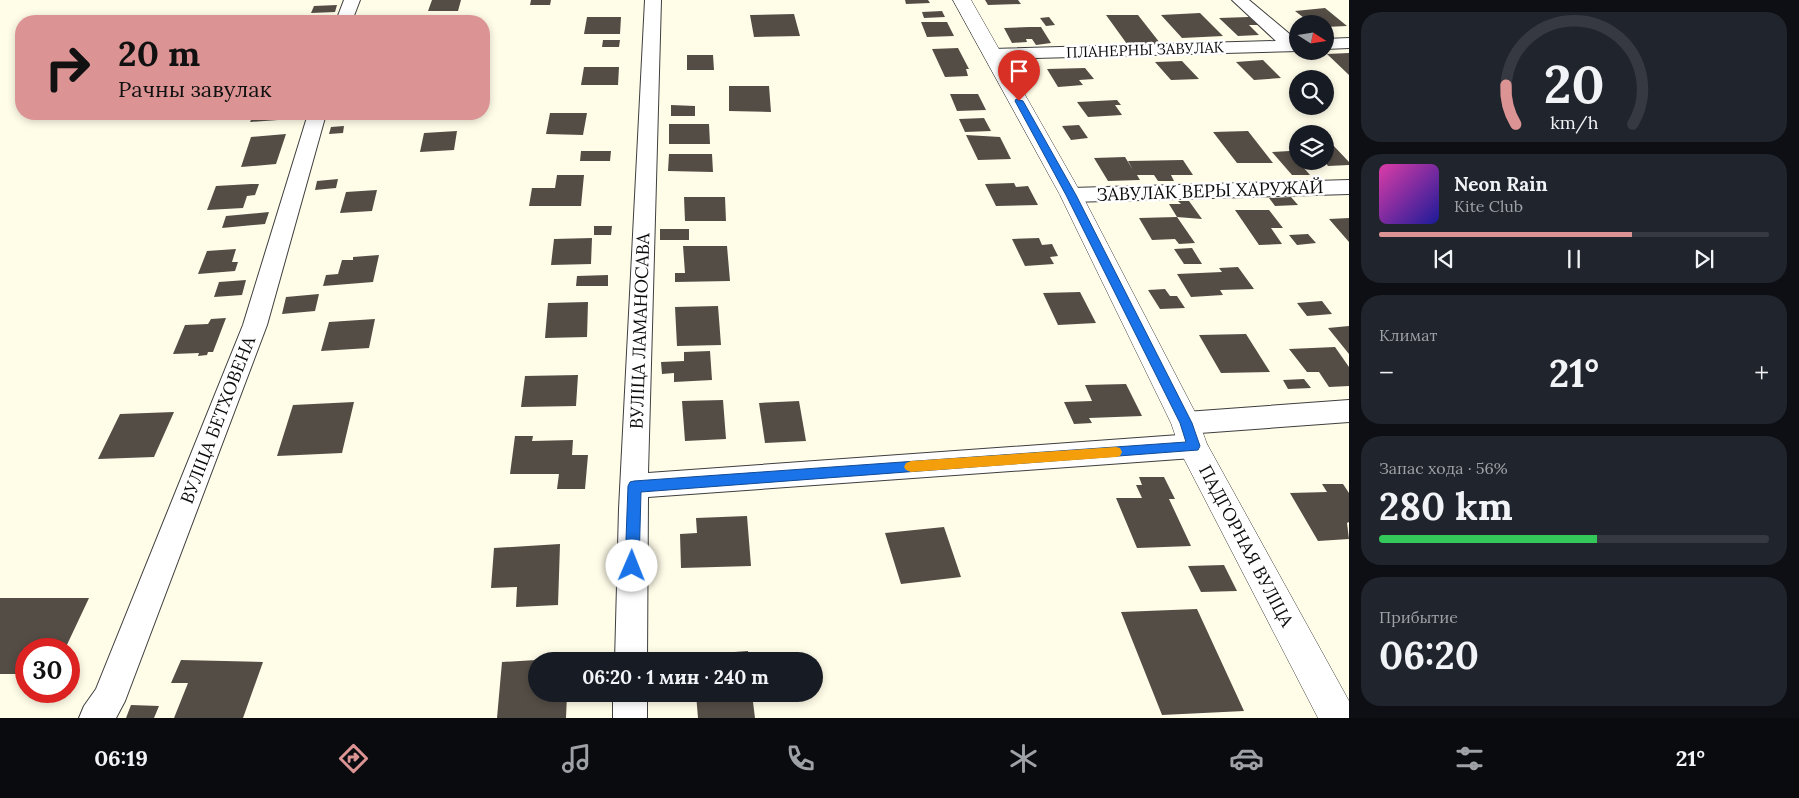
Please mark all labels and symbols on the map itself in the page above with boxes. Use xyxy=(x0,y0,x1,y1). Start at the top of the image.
north arrow xyxy=(1289,15,1334,60)
street label: ПЛАНЕРНЫ ЗАВУЛАК xyxy=(1066,37,1225,62)
pin xyxy=(998,50,1040,101)
street label: ЗАВУЛАК ВЕРЫ ХАРУЖАЙ xyxy=(1096,175,1324,206)
street label: ВУЛІЦА ЛАМАНОСАВА xyxy=(625,232,654,429)
street label: ВУЛІЦА БЕТХОВЕНА xyxy=(175,332,260,507)
street label: ПАДГОРНАЯ ВУЛІЦА xyxy=(1194,461,1299,631)
position arrow xyxy=(605,539,657,591)
speed limit sign: 30 xyxy=(15,638,80,703)

